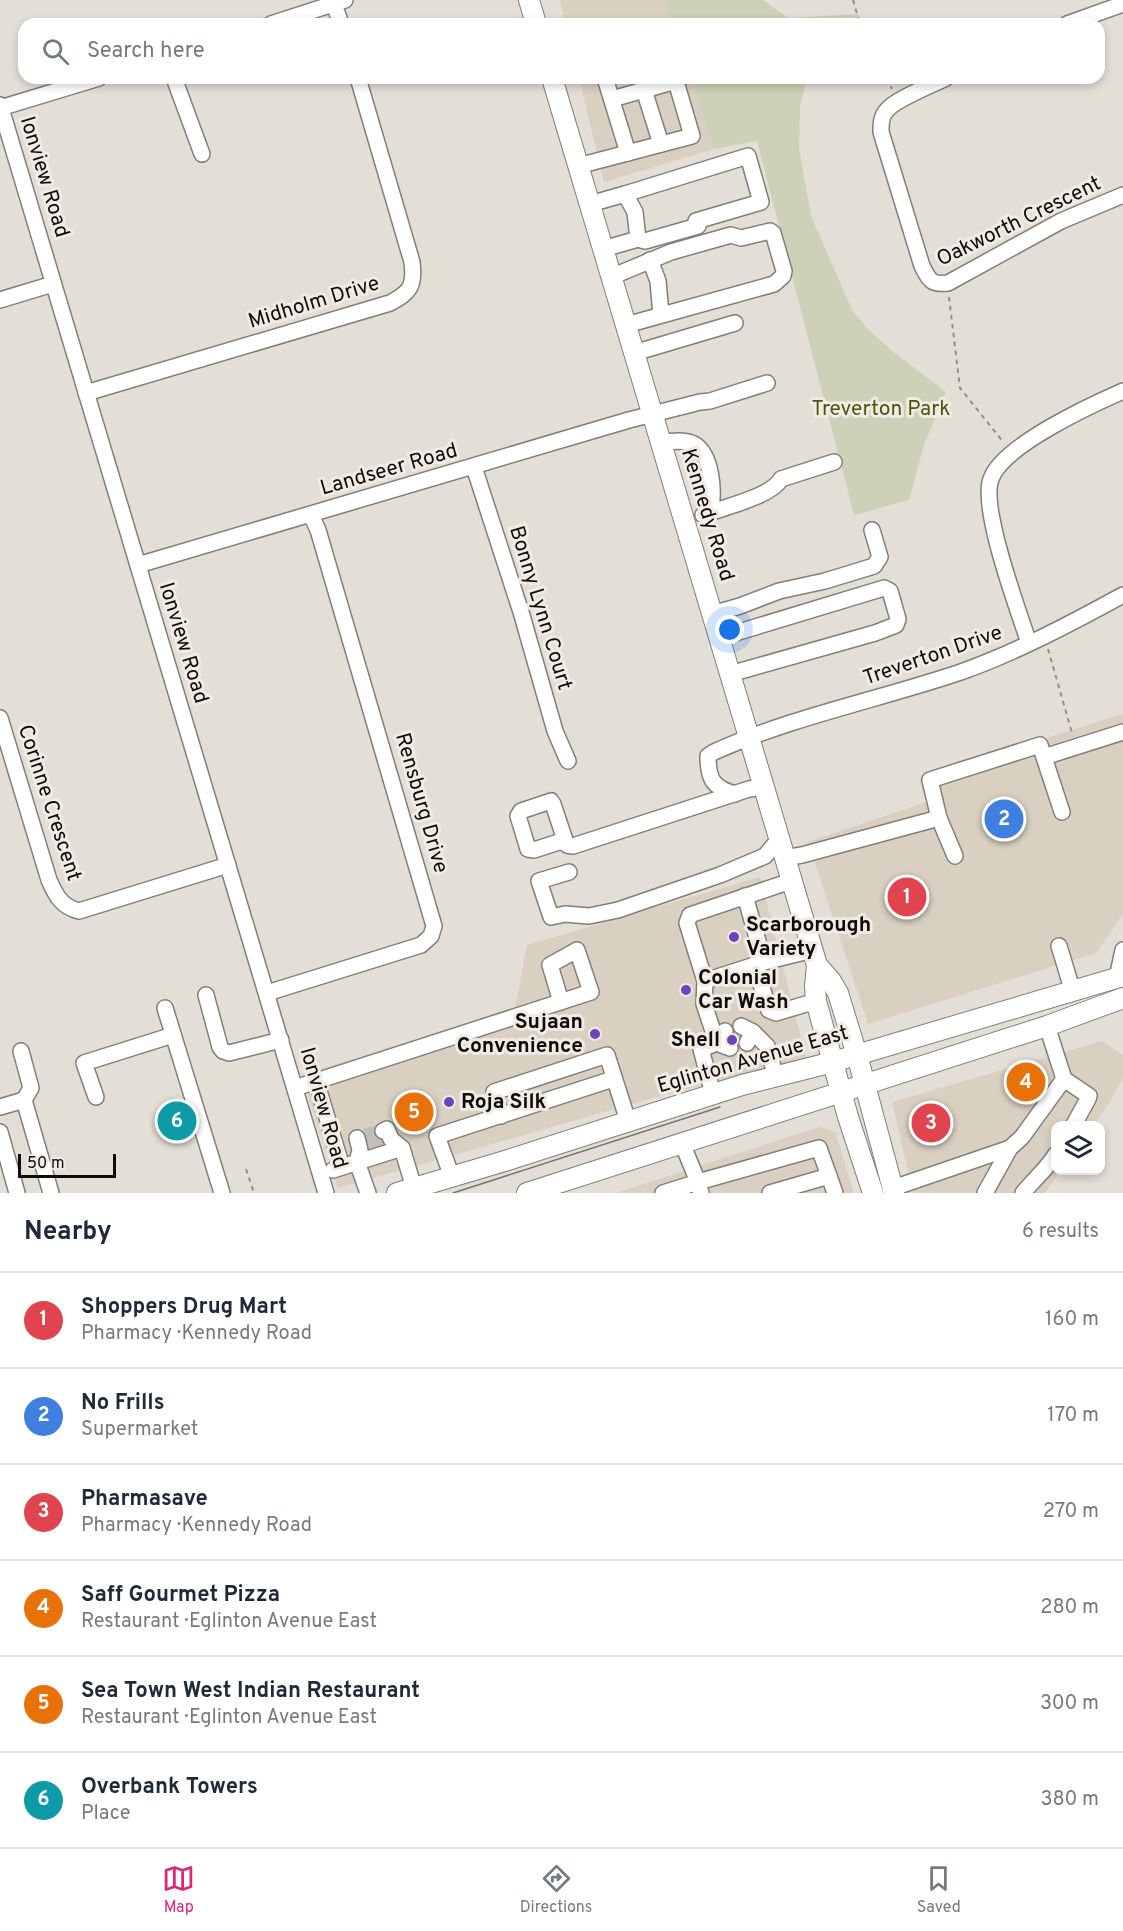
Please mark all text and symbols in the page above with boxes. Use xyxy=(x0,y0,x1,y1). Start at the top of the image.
search box xyxy=(18,18,1105,84)
icon: search xyxy=(39,35,72,68)
text: Search here xyxy=(87,38,205,65)
street label: Ionview Road xyxy=(13,113,75,241)
street label: Oakworth Crescent xyxy=(932,171,1106,273)
street label: Midholm Drive xyxy=(245,270,383,336)
park label: Treverton Park xyxy=(811,396,951,423)
street label: Landseer Road xyxy=(317,438,461,502)
street label: Kennedy Road xyxy=(674,445,740,585)
street label: Bonny Lynn Court xyxy=(502,523,578,693)
street label: Ionview Road xyxy=(152,579,214,707)
your location xyxy=(715,615,744,644)
street label: Treverton Drive xyxy=(860,620,1006,692)
street label: Corinne Crescent xyxy=(11,721,87,885)
street label: Rensburg Drive xyxy=(388,730,454,876)
pin: 2 xyxy=(984,796,1024,842)
pin: 1 xyxy=(888,874,926,920)
place label: Scarborough Variety xyxy=(746,912,871,963)
marker: Scarborough Variety xyxy=(727,930,741,944)
place label: Colonial Car Wash xyxy=(698,965,789,1016)
marker: Colonial Car Wash xyxy=(679,983,693,997)
place label: Sujaan Convenience xyxy=(457,1009,583,1060)
street label: Eglinton Avenue East xyxy=(654,1020,852,1100)
marker: Sujaan Convenience xyxy=(588,1027,602,1041)
place label: Shell xyxy=(671,1027,720,1054)
marker: Shell xyxy=(725,1033,739,1047)
street label: Ionview Road xyxy=(293,1044,353,1172)
pin: 4 xyxy=(1006,1060,1046,1104)
place label: Roja Silk xyxy=(461,1089,547,1116)
pin: 5 xyxy=(394,1090,434,1134)
marker: Roja Silk xyxy=(442,1095,456,1109)
pin: 6 xyxy=(158,1098,196,1144)
pin: 3 xyxy=(912,1100,950,1146)
map controls xyxy=(1051,1121,1105,1175)
button: layers xyxy=(1051,1121,1105,1175)
scale bar xyxy=(18,1151,116,1178)
text: 50 m xyxy=(27,1154,65,1174)
text: Nearby xyxy=(24,1216,112,1249)
text: 6 results xyxy=(1022,1219,1099,1245)
text: Shoppers Drug Mart xyxy=(81,1294,287,1321)
text: 1 xyxy=(40,1307,48,1333)
text: 160 m xyxy=(1045,1307,1099,1333)
text: Pharmacy · Kennedy Road xyxy=(81,1321,312,1347)
text: No Frills xyxy=(81,1390,165,1417)
text: 2 xyxy=(37,1403,50,1429)
text: 170 m xyxy=(1047,1403,1099,1429)
text: Supermarket xyxy=(81,1417,198,1443)
text: Pharmasave xyxy=(81,1486,208,1513)
text: 3 xyxy=(38,1499,50,1525)
text: 270 m xyxy=(1043,1499,1099,1525)
text: Pharmacy · Kennedy Road xyxy=(81,1513,312,1539)
text: Saff Gourmet Pizza xyxy=(81,1582,280,1609)
text: 4 xyxy=(37,1595,50,1621)
text: 280 m xyxy=(1040,1595,1099,1621)
text: Restaurant · Eglinton Avenue East xyxy=(81,1609,377,1635)
text: Sea Town West Indian Restaurant xyxy=(81,1678,420,1705)
text: 5 xyxy=(37,1691,50,1717)
text: 300 m xyxy=(1040,1691,1099,1717)
text: Restaurant · Eglinton Avenue East xyxy=(81,1705,377,1731)
text: Overbank Towers xyxy=(81,1774,258,1801)
text: 6 xyxy=(37,1787,50,1813)
text: 380 m xyxy=(1040,1787,1099,1813)
text: Place xyxy=(81,1801,131,1827)
tab: Map xyxy=(162,1862,195,1918)
tab: Directions xyxy=(520,1862,592,1918)
tab: Saved xyxy=(917,1862,961,1918)

